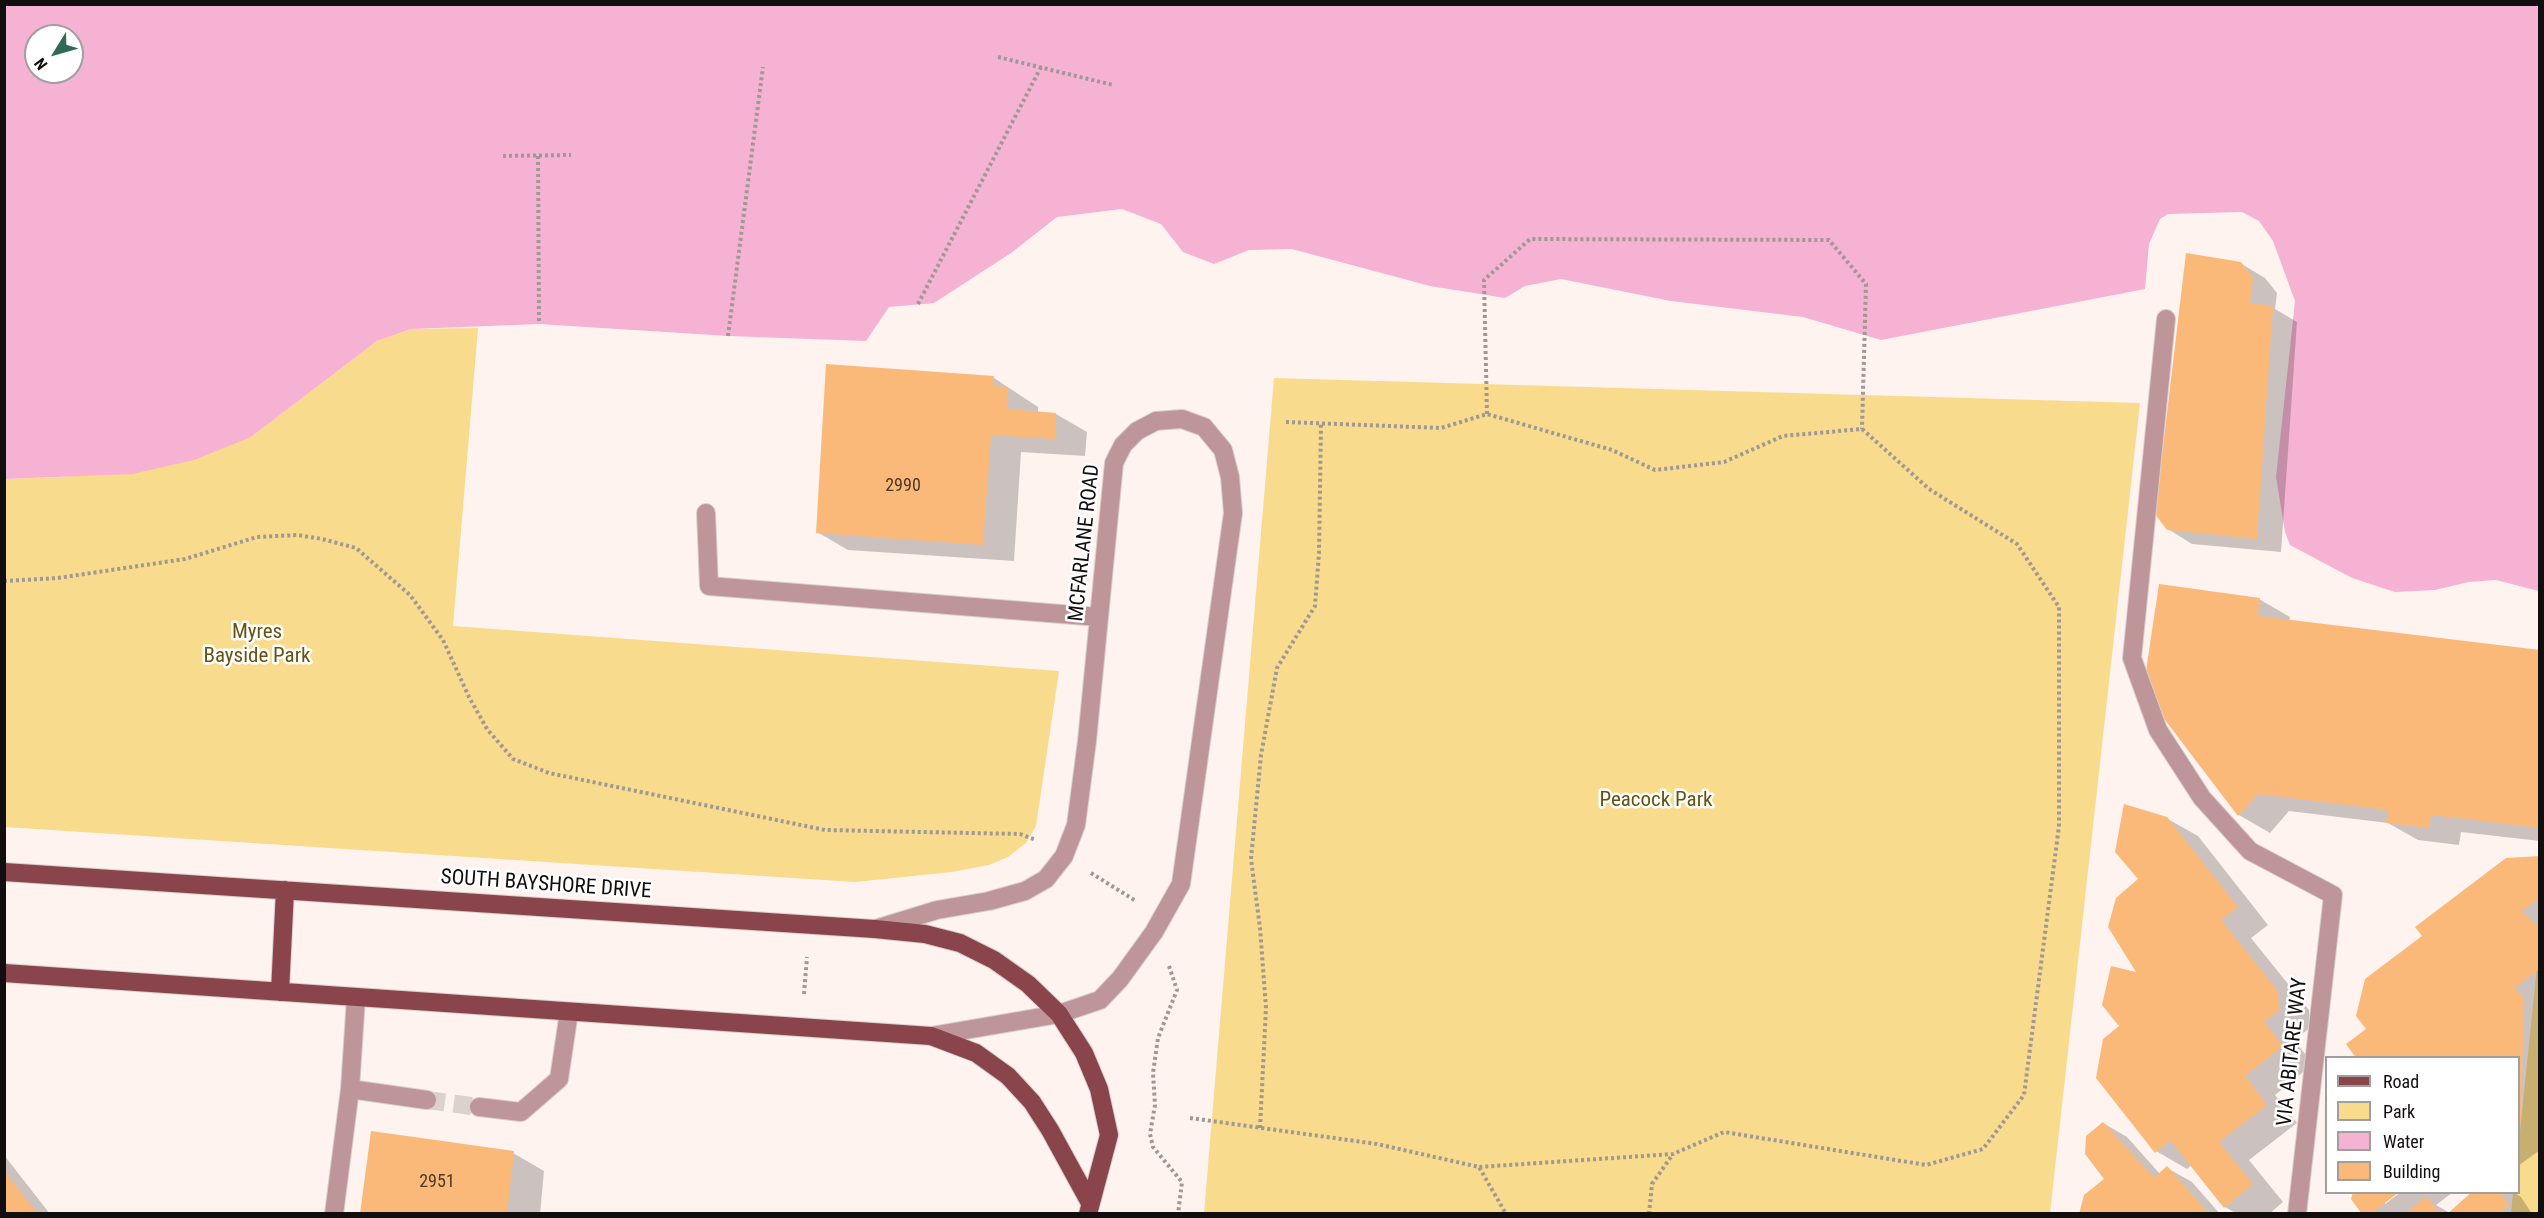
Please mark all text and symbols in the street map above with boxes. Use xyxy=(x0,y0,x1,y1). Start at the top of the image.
north arrow xyxy=(24,24,84,84)
text: N xyxy=(30,54,51,74)
street label: MCFARLANE ROAD xyxy=(1064,463,1106,623)
house number: 2990 xyxy=(885,475,921,497)
park label: Myres Bayside Park xyxy=(203,620,311,670)
park label: Peacock Park xyxy=(1599,788,1713,814)
street label: SOUTH BAYSHORE DRIVE xyxy=(440,865,652,905)
street label: VIA ABITARE WAY xyxy=(2273,977,2313,1127)
legend xyxy=(2325,1056,2520,1194)
text: Road xyxy=(2383,1071,2419,1092)
text: Park xyxy=(2383,1101,2415,1122)
text: Water xyxy=(2383,1131,2424,1152)
text: Building xyxy=(2383,1161,2440,1182)
house number: 2951 xyxy=(419,1171,455,1193)

